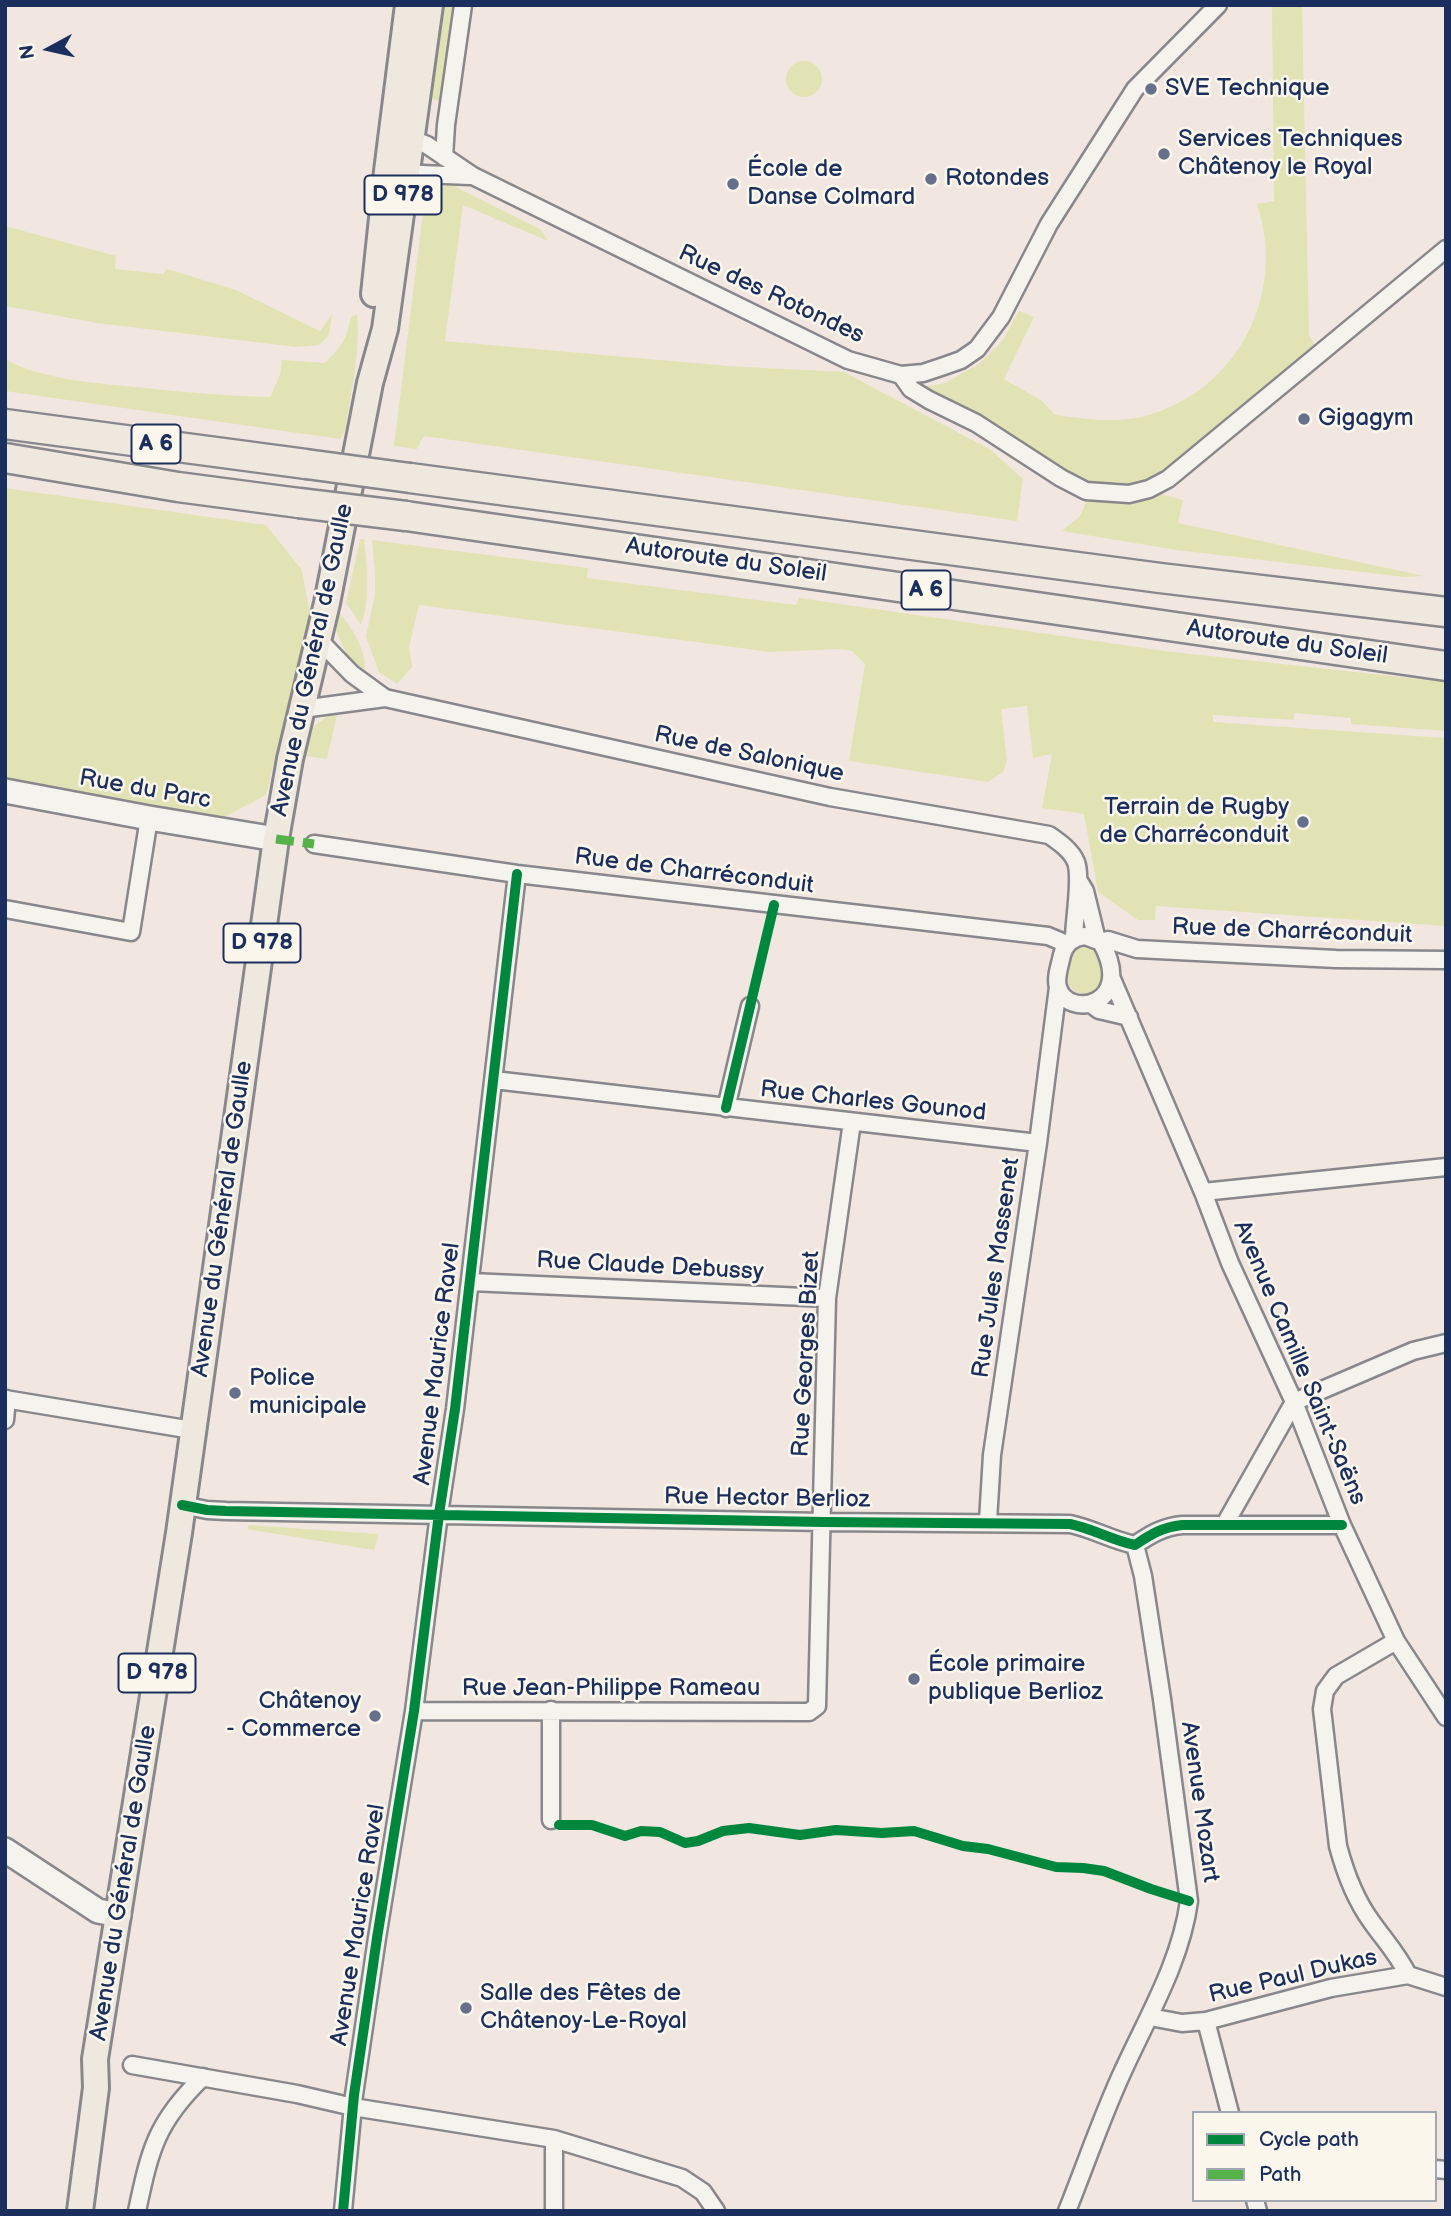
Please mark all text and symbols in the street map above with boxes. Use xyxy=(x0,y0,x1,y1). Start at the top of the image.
north arrow xyxy=(14,14,84,84)
text: N xyxy=(15,43,40,61)
place label: SVE Technique xyxy=(1165,75,1330,103)
marker: SVE Technique xyxy=(1143,81,1159,97)
place label: Services Techniques Châtenoy le Royal xyxy=(1178,126,1403,182)
marker: Services Techniques Châtenoy le Royal xyxy=(1156,146,1172,162)
place label: École de Danse Colmard xyxy=(747,156,915,212)
place label: Rotondes xyxy=(945,165,1049,193)
marker: Rotondes xyxy=(923,171,939,187)
road number: D 978 xyxy=(364,176,442,214)
marker: École de Danse Colmard xyxy=(725,176,741,192)
street label: Rue des Rotondes xyxy=(674,239,868,351)
place label: Gigagym xyxy=(1318,405,1414,433)
marker: Gigagym xyxy=(1296,411,1312,427)
road number: A 6 xyxy=(132,424,180,464)
street label: Avenue du Général de Gaulle xyxy=(266,501,360,819)
street label: Autoroute du Soleil xyxy=(624,533,828,589)
road number: A 6 xyxy=(902,570,950,610)
street label: Autoroute du Soleil xyxy=(1185,615,1389,671)
street label: Rue de Salonique xyxy=(651,721,847,789)
street label: Rue du Parc xyxy=(77,764,213,816)
place label: Terrain de Rugby de Charréconduit xyxy=(1099,794,1289,850)
marker: Terrain de Rugby de Charréconduit xyxy=(1295,814,1311,830)
street label: Rue de Charréconduit xyxy=(573,843,815,901)
street label: Rue de Charréconduit xyxy=(1171,913,1413,951)
road number: D 978 xyxy=(224,924,300,962)
street label: Avenue du Général de Gaulle xyxy=(187,1059,259,1379)
street label: Rue Charles Gounod xyxy=(759,1076,987,1128)
street label: Rue Jules Massenet xyxy=(967,1156,1027,1380)
street label: Avenue Camille Saint-Saëns xyxy=(1226,1217,1372,1509)
street label: Avenue Maurice Ravel xyxy=(409,1241,467,1487)
street label: Rue Claude Debussy xyxy=(536,1247,764,1287)
street label: Rue Georges Bizet xyxy=(787,1250,827,1458)
place label: Police municipale xyxy=(249,1365,367,1421)
marker: Police municipale xyxy=(227,1385,243,1401)
street label: Rue Hector Berlioz xyxy=(664,1483,870,1515)
place label: École primaire publique Berlioz xyxy=(928,1651,1103,1707)
road number: D 978 xyxy=(118,1654,196,1692)
marker: École primaire publique Berlioz xyxy=(906,1671,922,1687)
street label: Rue Jean-Philippe Rameau xyxy=(462,1675,760,1703)
place label: Châtenoy - Commerce xyxy=(226,1688,361,1744)
marker: Châtenoy - Commerce xyxy=(367,1708,383,1724)
street label: Avenue Mozart xyxy=(1173,1720,1225,1884)
street label: Avenue du Général de Gaulle xyxy=(85,1723,163,2043)
street label: Avenue Maurice Ravel xyxy=(326,1802,392,2048)
street label: Rue Paul Dukas xyxy=(1206,1944,1380,2010)
place label: Salle des Fêtes de Châtenoy-Le-Royal xyxy=(480,1980,687,2036)
marker: Salle des Fêtes de Châtenoy-Le-Royal xyxy=(458,2000,474,2016)
legend xyxy=(1192,2111,1437,2202)
text: Cycle path xyxy=(1259,2127,1359,2152)
text: Path xyxy=(1259,2162,1301,2187)

